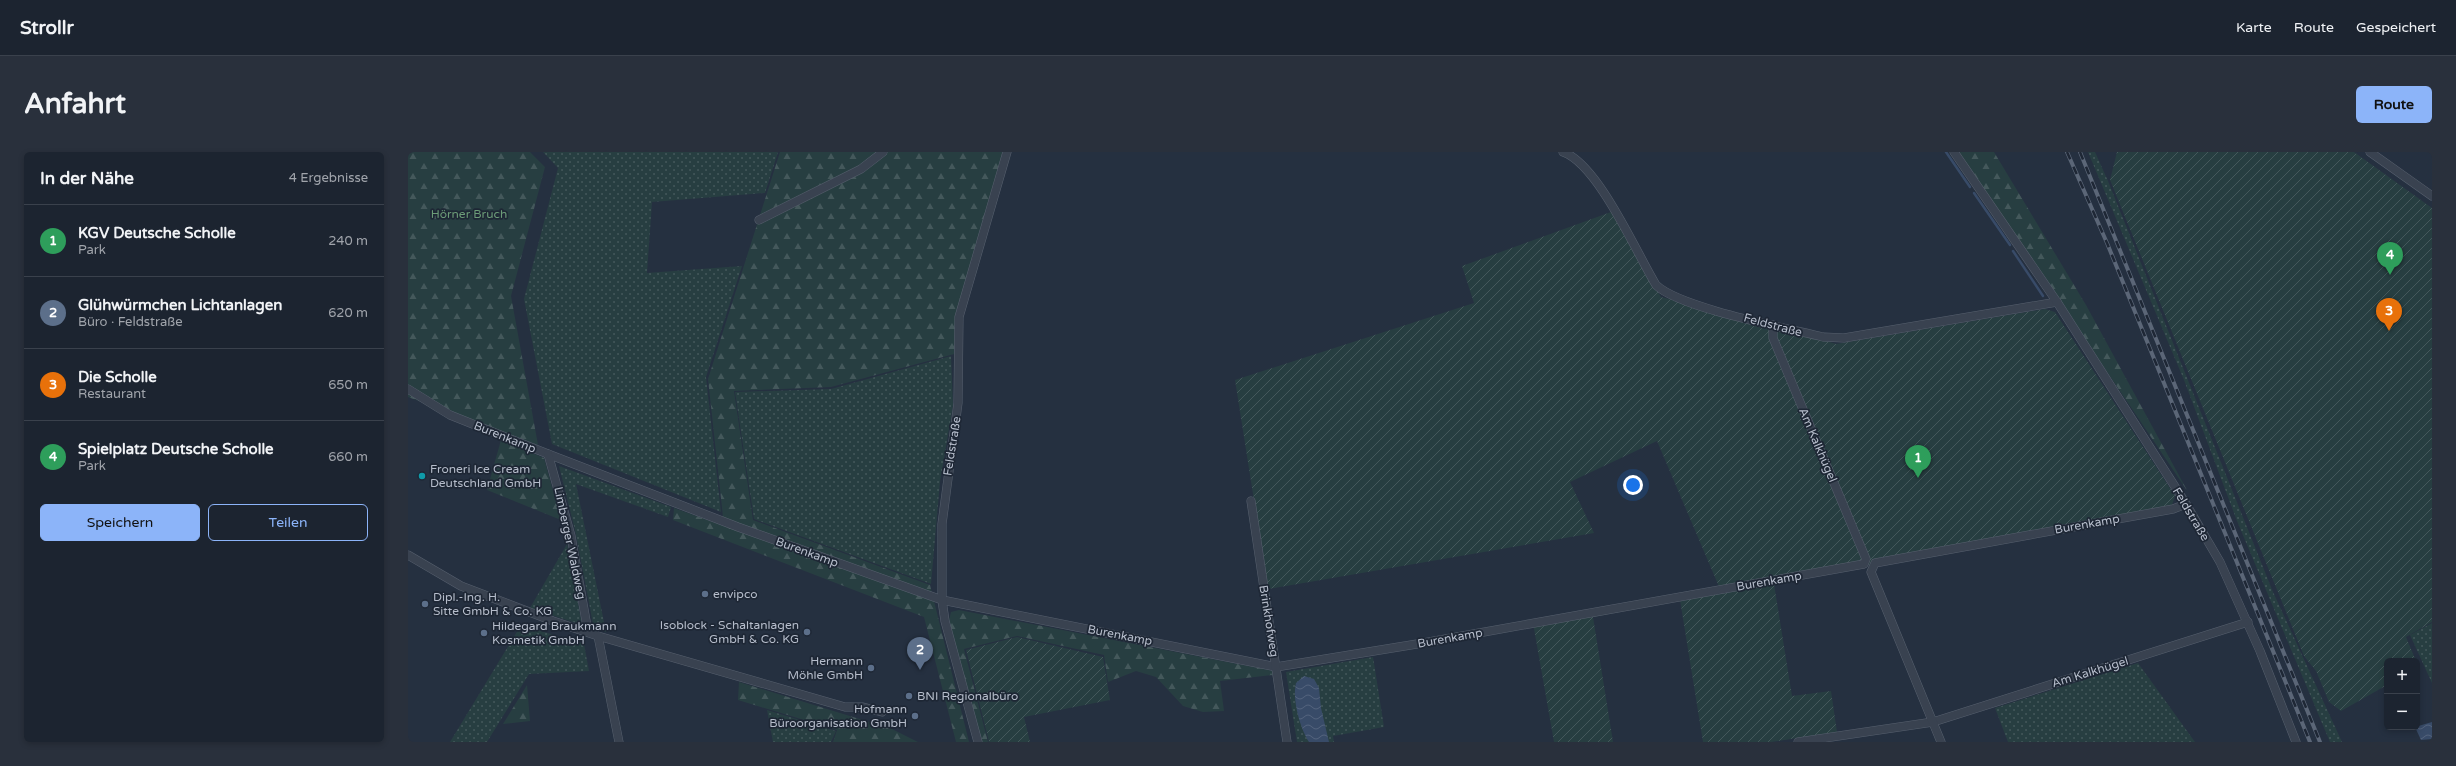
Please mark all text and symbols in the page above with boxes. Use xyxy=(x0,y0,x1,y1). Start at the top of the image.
text: Strollr xyxy=(20,17,74,39)
text: Karte xyxy=(2236,19,2272,36)
text: Route xyxy=(2294,19,2334,36)
text: Gespeichert xyxy=(2356,19,2436,36)
button: Route xyxy=(2356,86,2432,123)
text: Anfahrt xyxy=(24,87,126,121)
text: In der Nähe xyxy=(40,168,134,189)
text: 4 Ergebnisse xyxy=(289,170,368,186)
park label: Hörner Bruch xyxy=(431,207,507,221)
text: KGV Deutsche Scholle xyxy=(78,224,236,242)
text: 1 xyxy=(49,233,57,249)
text: 240 m xyxy=(328,233,368,249)
text: Park xyxy=(78,242,106,258)
pin: 4 xyxy=(2377,242,2403,275)
text: Glühwürmchen Lichtanlagen xyxy=(78,296,282,314)
pin: 3 xyxy=(2376,298,2402,331)
text: 2 xyxy=(49,305,57,321)
text: 620 m xyxy=(328,305,368,321)
street label: Feldstraße xyxy=(1742,310,1804,340)
text: Büro · Feldstraße xyxy=(78,314,183,330)
text: Die Scholle xyxy=(78,368,157,386)
text: 3 xyxy=(49,377,57,393)
text: 650 m xyxy=(328,377,368,393)
text: Restaurant xyxy=(78,386,146,402)
street label: Am Kalkhügel xyxy=(1796,406,1840,484)
street label: Feldstraße xyxy=(940,415,964,477)
street label: Burenkamp xyxy=(472,418,538,456)
text: Spielplatz Deutsche Scholle xyxy=(78,440,274,458)
pin: 1 xyxy=(1905,445,1931,478)
text: 4 xyxy=(49,449,57,465)
text: 660 m xyxy=(328,449,368,465)
text: Park xyxy=(78,458,106,474)
place label: Froneri Ice Cream Deutschland GmbH xyxy=(430,462,541,490)
marker: Froneri Ice Cream Deutschland GmbH xyxy=(417,471,427,481)
your location xyxy=(1623,475,1643,495)
street label: Feldstraße xyxy=(2170,485,2213,543)
street label: Limberger Waldweg xyxy=(551,486,589,600)
button: Speichern xyxy=(40,504,200,541)
button: Teilen xyxy=(208,504,368,541)
street label: Burenkamp xyxy=(2053,511,2121,537)
street label: Burenkamp xyxy=(774,534,840,570)
street label: Burenkamp xyxy=(1735,568,1803,594)
street label: Brinkhofweg xyxy=(1256,584,1282,658)
place label: envipco xyxy=(713,587,758,601)
marker: envipco xyxy=(700,589,710,599)
place label: Dipl.-Ing. H. Sitte GmbH & Co. KG xyxy=(433,590,552,618)
marker: Dipl.-Ing. H. Sitte GmbH & Co. KG xyxy=(420,599,430,609)
place label: Isoblock - Schaltanlagen GmbH & Co. KG xyxy=(660,618,799,646)
place label: Hildegard Braukmann Kosmetik GmbH xyxy=(492,619,616,647)
street label: Burenkamp xyxy=(1086,622,1154,648)
street label: Burenkamp xyxy=(1416,625,1484,651)
marker: Isoblock - Schaltanlagen GmbH & Co. KG xyxy=(802,627,812,637)
marker: Hildegard Braukmann Kosmetik GmbH xyxy=(479,628,489,638)
pin: 2 xyxy=(907,637,933,670)
place label: Hermann Möhle GmbH xyxy=(788,654,863,682)
street label: Am Kalkhügel xyxy=(2050,654,2130,690)
map controls xyxy=(2384,658,2420,730)
button: + xyxy=(2384,658,2420,694)
marker: Hermann Möhle GmbH xyxy=(866,663,876,673)
place label: BNI Regionalbüro xyxy=(917,689,1018,703)
marker: BNI Regionalbüro xyxy=(904,691,914,701)
button: − xyxy=(2384,694,2420,730)
place label: Hofmann Büroorganisation GmbH xyxy=(769,702,907,730)
marker: Hofmann Büroorganisation GmbH xyxy=(910,711,920,721)

